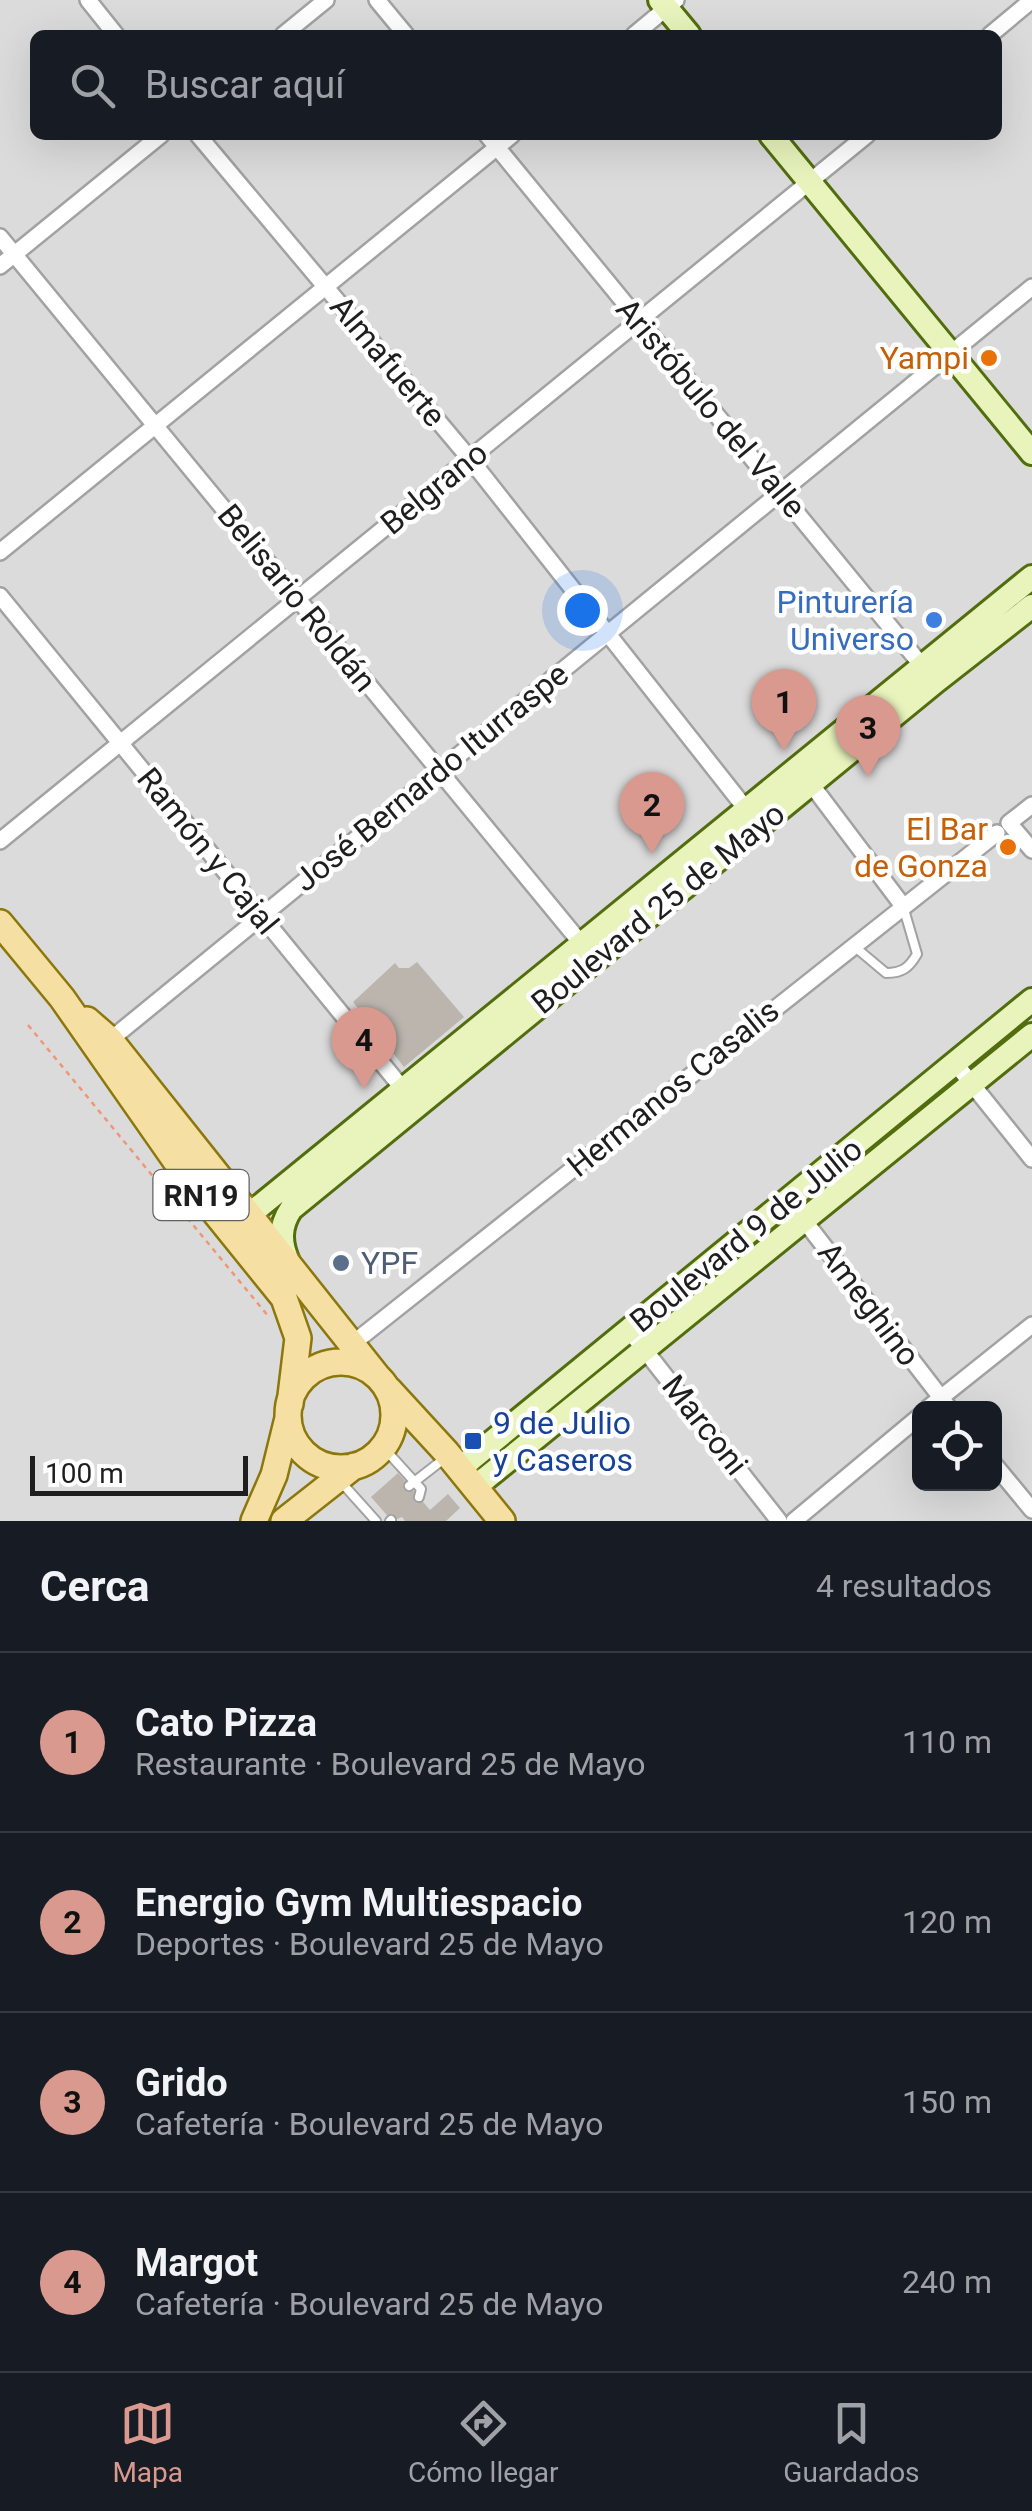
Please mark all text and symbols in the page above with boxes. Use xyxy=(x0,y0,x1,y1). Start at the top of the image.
search box xyxy=(30,30,1002,140)
icon: search xyxy=(65,58,120,113)
text: Buscar aquí xyxy=(145,63,345,107)
street label: Almafuerte xyxy=(322,288,454,434)
street label: Aristóbulo del Valle xyxy=(608,291,814,525)
place label: Yampi xyxy=(880,339,969,377)
marker: Yampi xyxy=(978,347,1000,369)
street label: Belgrano xyxy=(373,434,495,542)
street label: Belisario Roldán xyxy=(210,497,384,699)
place label: Pinturería Universo xyxy=(777,583,914,658)
your location xyxy=(557,585,608,636)
marker: Pinturería Universo xyxy=(923,609,945,631)
street label: José Bernardo Iturraspe xyxy=(286,655,576,899)
pin: 1 xyxy=(752,668,816,751)
pin: 3 xyxy=(836,694,900,777)
street label: Ramón y Cajal xyxy=(129,760,287,942)
pin: 2 xyxy=(620,772,684,854)
street label: Boulevard 25 de Mayo xyxy=(524,794,792,1022)
place label: El Bar de Gonza xyxy=(854,810,988,885)
marker: El Bar de Gonza xyxy=(997,836,1019,858)
street label: Hermanos Casalis xyxy=(560,991,786,1185)
pin: 4 xyxy=(332,1006,396,1089)
street label: Boulevard 9 de Julio xyxy=(622,1130,870,1340)
road number: RN19 xyxy=(154,1170,248,1220)
street label: Ameghino xyxy=(810,1235,928,1373)
place label: YPF xyxy=(361,1244,418,1282)
marker: YPF xyxy=(330,1252,352,1274)
street label: Marconi xyxy=(654,1367,756,1483)
map controls xyxy=(912,1401,1002,1491)
button: locate xyxy=(912,1401,1002,1491)
place label: 9 de Julio y Caseros xyxy=(493,1404,633,1479)
marker: 9 de Julio y Caseros xyxy=(462,1430,484,1452)
scale bar xyxy=(30,1451,248,1496)
text: 100 m xyxy=(45,1457,124,1490)
text: Cerca xyxy=(40,1562,150,1611)
text: 4 resultados xyxy=(816,1567,992,1605)
text: Cato Pizza xyxy=(135,1701,317,1745)
text: 1 xyxy=(63,1723,82,1761)
text: 110 m xyxy=(902,1723,992,1761)
text: Restaurante · Boulevard 25 de Mayo xyxy=(135,1745,645,1783)
text: Energio Gym Multiespacio xyxy=(135,1881,582,1925)
text: 2 xyxy=(63,1903,82,1941)
text: 120 m xyxy=(902,1903,992,1941)
text: Deportes · Boulevard 25 de Mayo xyxy=(135,1925,604,1963)
text: Grido xyxy=(135,2061,228,2105)
text: 3 xyxy=(63,2083,82,2121)
text: 150 m xyxy=(902,2083,992,2121)
text: Cafetería · Boulevard 25 de Mayo xyxy=(135,2105,604,2143)
text: Margot xyxy=(135,2241,258,2285)
text: 4 xyxy=(63,2263,82,2301)
text: 240 m xyxy=(902,2263,992,2301)
text: Cafetería · Boulevard 25 de Mayo xyxy=(135,2285,604,2323)
tab: Mapa xyxy=(112,2396,183,2489)
tab: Cómo llegar xyxy=(408,2396,559,2489)
tab: Guardados xyxy=(783,2396,920,2489)

